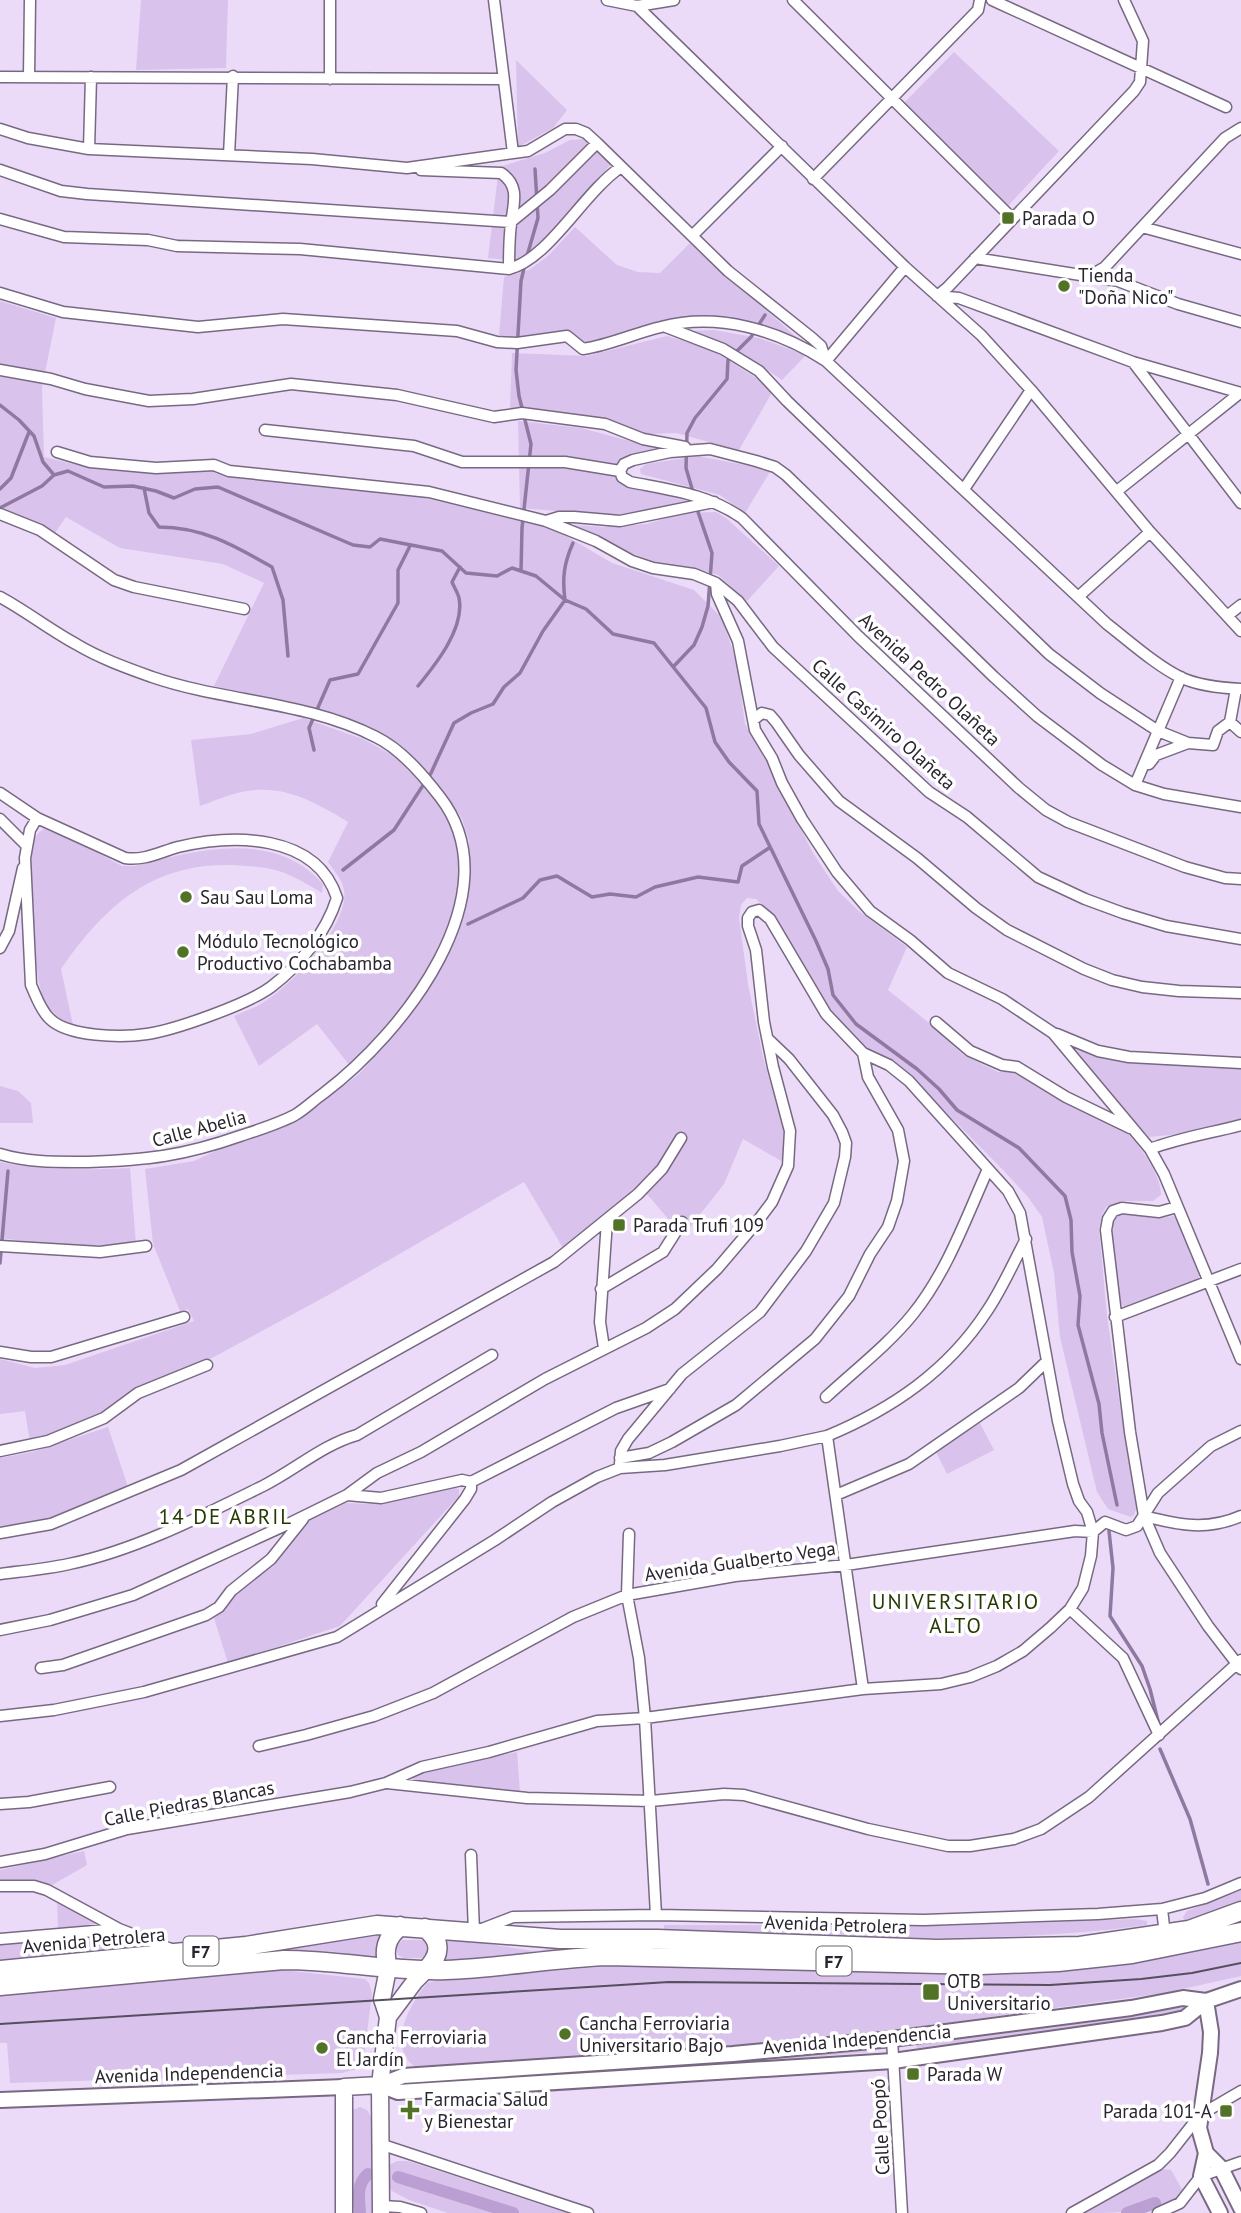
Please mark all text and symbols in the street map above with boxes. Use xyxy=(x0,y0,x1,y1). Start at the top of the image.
place label: Parada O xyxy=(1022,206,1095,230)
marker: Parada O xyxy=(1000,210,1016,226)
place label: Tienda "Doña Nico" xyxy=(1078,263,1173,309)
marker: Tienda "Doña Nico" xyxy=(1056,278,1072,294)
street label: Avenida Pedro Olañeta xyxy=(854,607,1006,751)
street label: Calle Casimiro Olañeta xyxy=(807,653,961,795)
place label: Sau Sau Loma xyxy=(200,885,313,909)
marker: Sau Sau Loma xyxy=(178,889,194,905)
place label: Módulo Tecnológico Productivo Cochabamba xyxy=(197,929,392,975)
marker: Módulo Tecnológico Productivo Cochabamba xyxy=(175,944,191,960)
street label: Calle Abelia xyxy=(149,1104,249,1152)
place label: Parada Trufi 109 xyxy=(633,1213,764,1237)
marker: Parada Trufi 109 xyxy=(611,1217,627,1233)
district label: 14 DE ABRIL xyxy=(159,1503,293,1530)
street label: Avenida Gualberto Vega xyxy=(643,1536,837,1586)
district label: UNIVERSITARIO ALTO xyxy=(872,1588,1040,1639)
street label: Calle Piedras Blancas xyxy=(102,1775,276,1831)
street label: Avenida Petrolera xyxy=(764,1910,908,1938)
street label: Avenida Petrolera xyxy=(22,1922,166,1958)
road number: F7 xyxy=(184,1937,218,1966)
road number: F7 xyxy=(816,1947,852,1976)
place label: OTB Universitario xyxy=(947,1969,1051,2015)
marker: OTB Universitario xyxy=(921,1982,941,2002)
place label: Cancha Ferroviaria Universitario Bajo xyxy=(579,2011,730,2057)
street label: Avenida Independencia xyxy=(762,2019,952,2059)
place label: Cancha Ferroviaria El Jardín xyxy=(336,2025,487,2071)
marker: Cancha Ferroviaria Universitario Bajo xyxy=(557,2026,573,2042)
marker: Cancha Ferroviaria El Jardín xyxy=(314,2040,330,2056)
street label: Avenida Independencia xyxy=(94,2058,284,2088)
place label: Parada W xyxy=(927,2062,1003,2086)
marker: Parada W xyxy=(905,2066,921,2082)
street label: Calle Poopó xyxy=(865,2078,895,2176)
place label: Farmacia Salud y Bienestar xyxy=(424,2087,548,2133)
place label: Parada 101-A xyxy=(1103,2099,1212,2123)
marker: Farmacia Salud y Bienestar xyxy=(402,2102,418,2118)
marker: Parada 101-A xyxy=(1218,2103,1234,2119)

